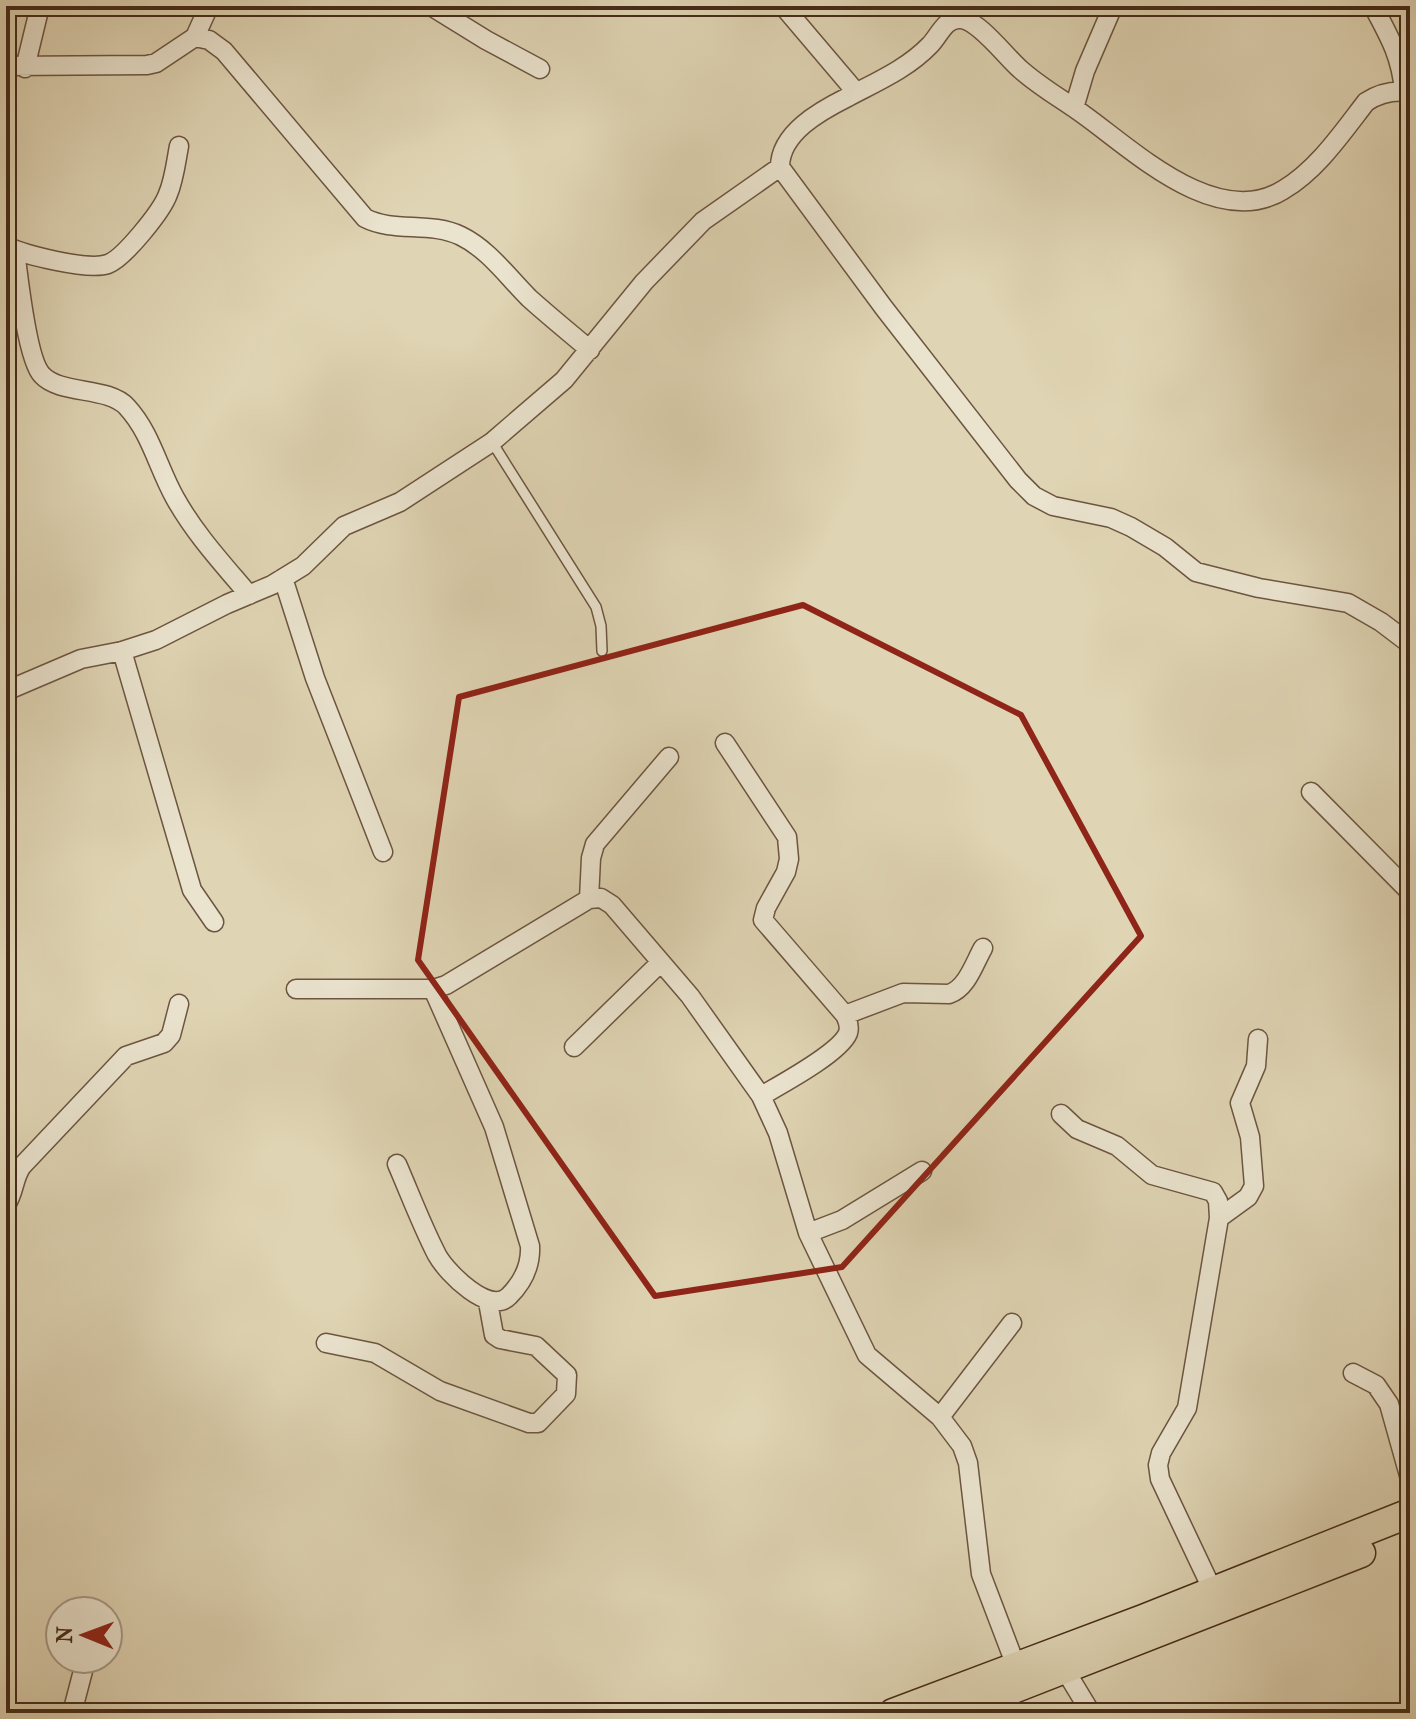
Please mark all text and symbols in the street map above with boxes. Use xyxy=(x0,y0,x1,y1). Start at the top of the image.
north arrow xyxy=(44,1595,124,1675)
text: N xyxy=(52,1626,78,1643)

